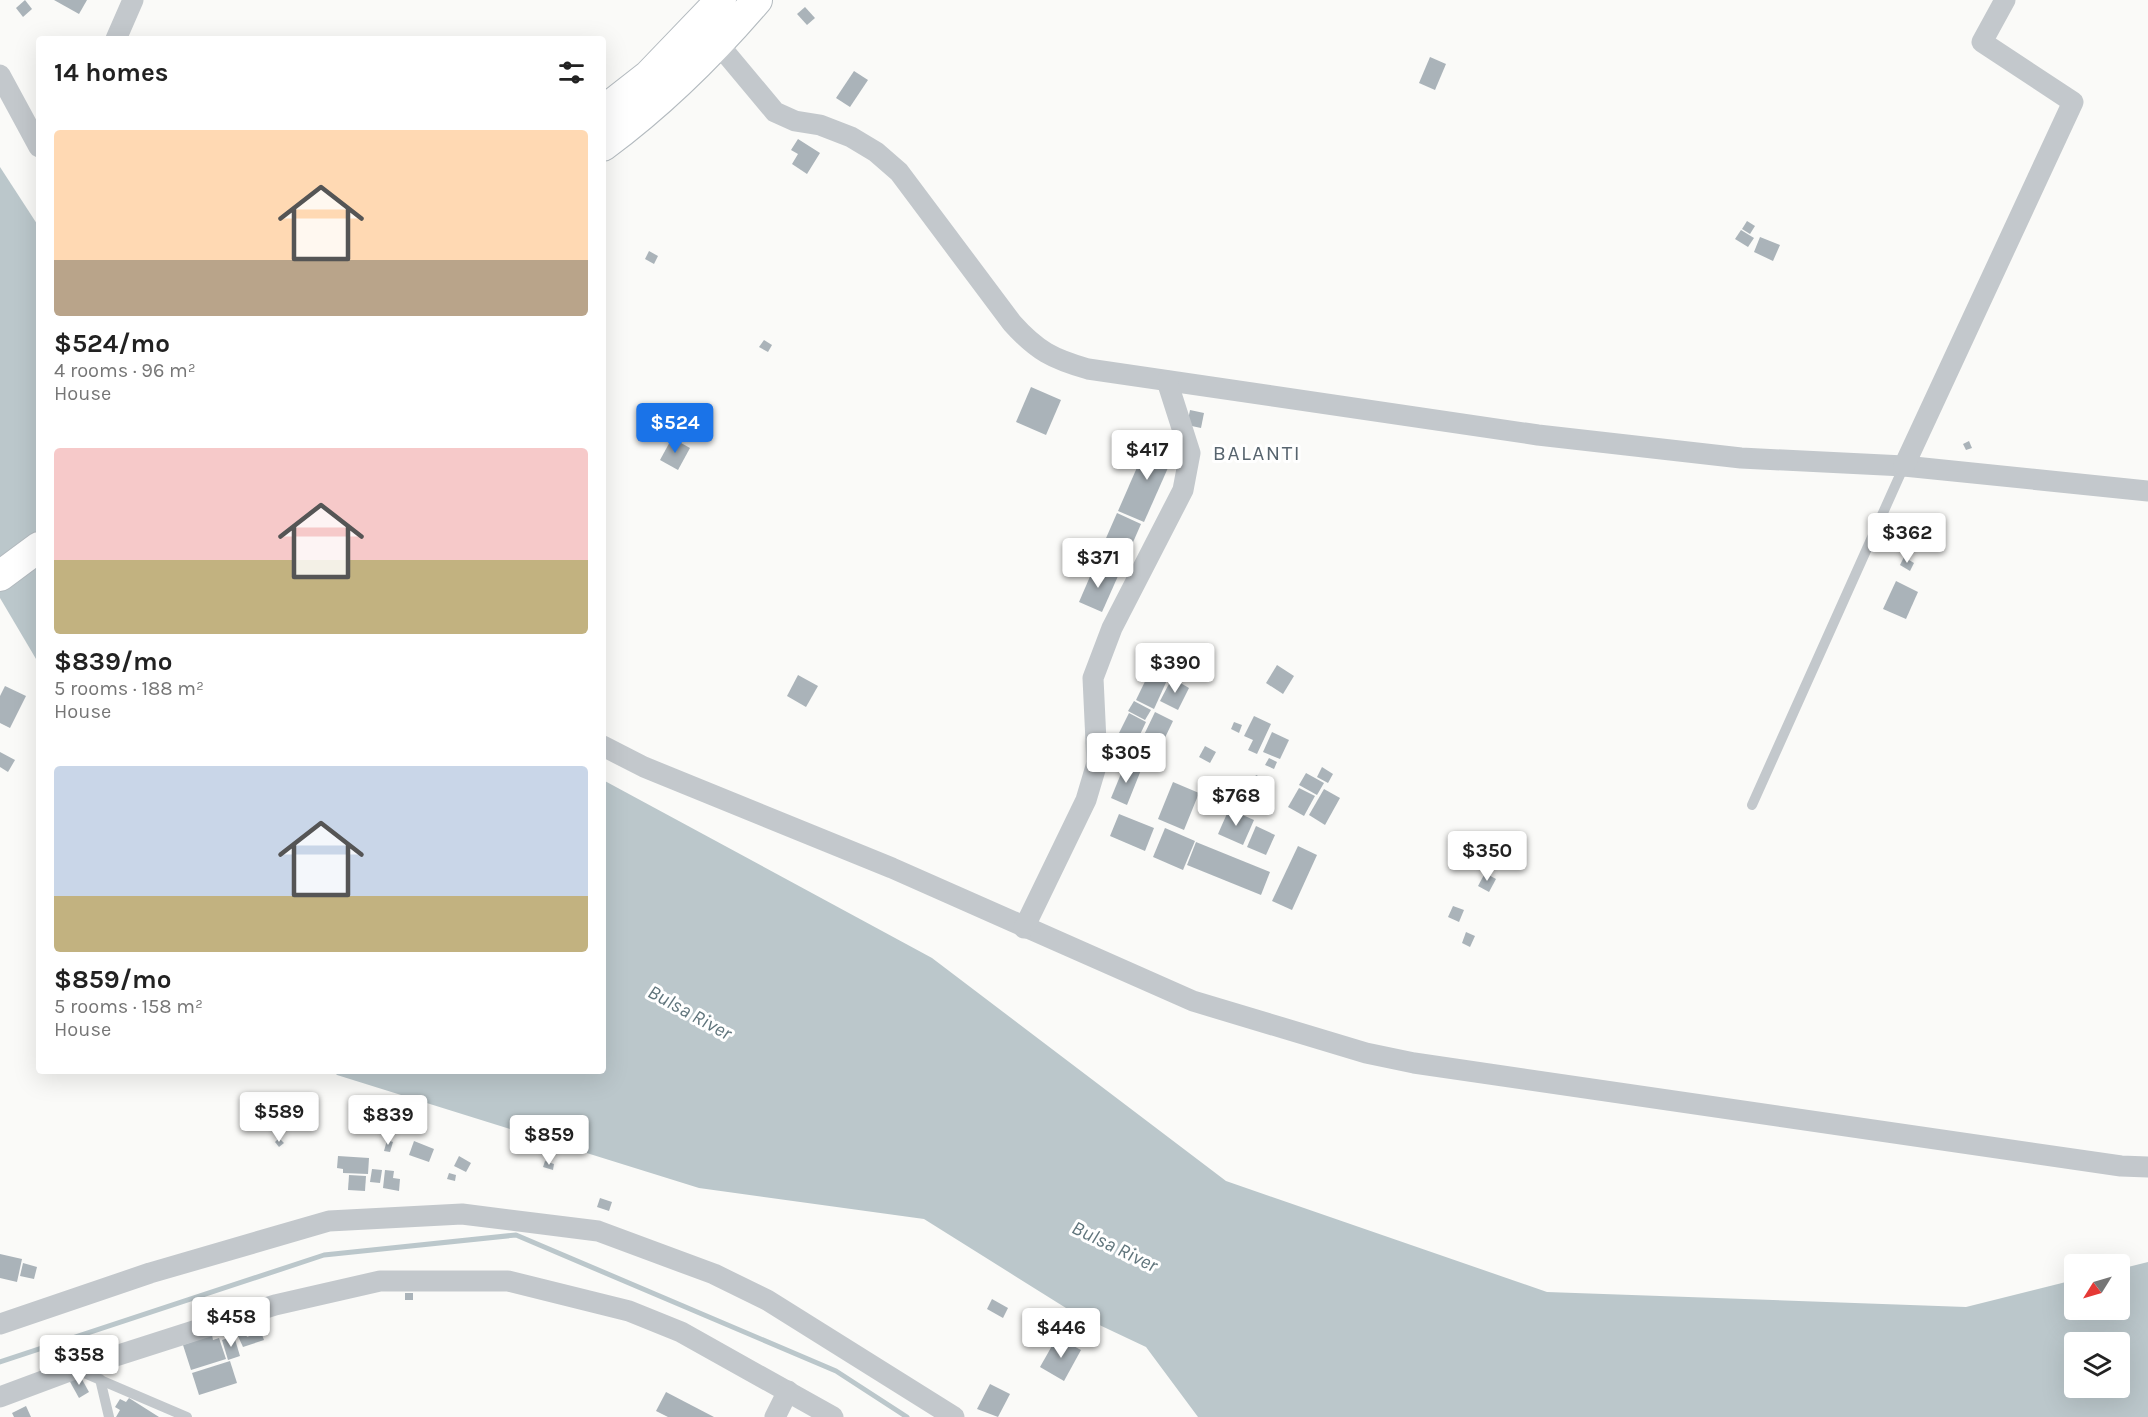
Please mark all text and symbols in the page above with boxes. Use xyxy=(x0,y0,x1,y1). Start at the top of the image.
icon: filters xyxy=(555,56,588,89)
text: 14 homes xyxy=(54,57,168,88)
icon: home xyxy=(267,169,375,277)
text: $524/mo xyxy=(54,328,170,359)
text: 4 rooms · 96 m² xyxy=(54,359,196,382)
text: House xyxy=(54,382,111,405)
pin: $524 xyxy=(639,403,711,454)
text: $524 xyxy=(650,411,700,434)
pin: $417 xyxy=(1111,430,1183,481)
text: $417 xyxy=(1126,438,1168,461)
district label: BALANTI xyxy=(1213,441,1301,465)
icon: home xyxy=(267,487,375,595)
pin: $362 xyxy=(1871,513,1943,564)
text: $362 xyxy=(1882,521,1932,544)
pin: $371 xyxy=(1062,538,1134,589)
text: $371 xyxy=(1076,546,1120,569)
pin: $390 xyxy=(1139,643,1211,694)
text: $839/mo xyxy=(54,646,172,677)
text: $390 xyxy=(1149,651,1201,674)
text: 5 rooms · 188 m² xyxy=(54,677,204,700)
text: House xyxy=(54,700,111,723)
pin: $305 xyxy=(1090,733,1162,784)
text: $305 xyxy=(1101,741,1151,764)
pin: $768 xyxy=(1200,776,1272,827)
text: $768 xyxy=(1212,784,1260,807)
icon: home xyxy=(267,805,375,913)
pin: $350 xyxy=(1451,831,1523,882)
text: $350 xyxy=(1462,839,1512,862)
text: $859/mo xyxy=(54,964,171,995)
water label: Bulsa River xyxy=(644,980,737,1045)
text: 5 rooms · 158 m² xyxy=(54,995,203,1018)
text: House xyxy=(54,1018,111,1041)
pin: $589 xyxy=(243,1092,315,1143)
pin: $839 xyxy=(352,1095,424,1146)
text: $589 xyxy=(254,1100,304,1123)
text: $839 xyxy=(362,1103,414,1126)
pin: $859 xyxy=(513,1115,585,1166)
text: $859 xyxy=(524,1123,574,1146)
water label: Bulsa River xyxy=(1068,1216,1162,1278)
north arrow xyxy=(2064,1254,2130,1320)
map controls xyxy=(2064,1254,2130,1398)
pin: $458 xyxy=(195,1297,267,1348)
text: $458 xyxy=(206,1305,256,1328)
pin: $446 xyxy=(1025,1308,1097,1359)
text: $446 xyxy=(1036,1316,1086,1339)
button: layers xyxy=(2064,1332,2130,1398)
pin: $358 xyxy=(43,1335,115,1386)
text: $358 xyxy=(54,1343,104,1366)

